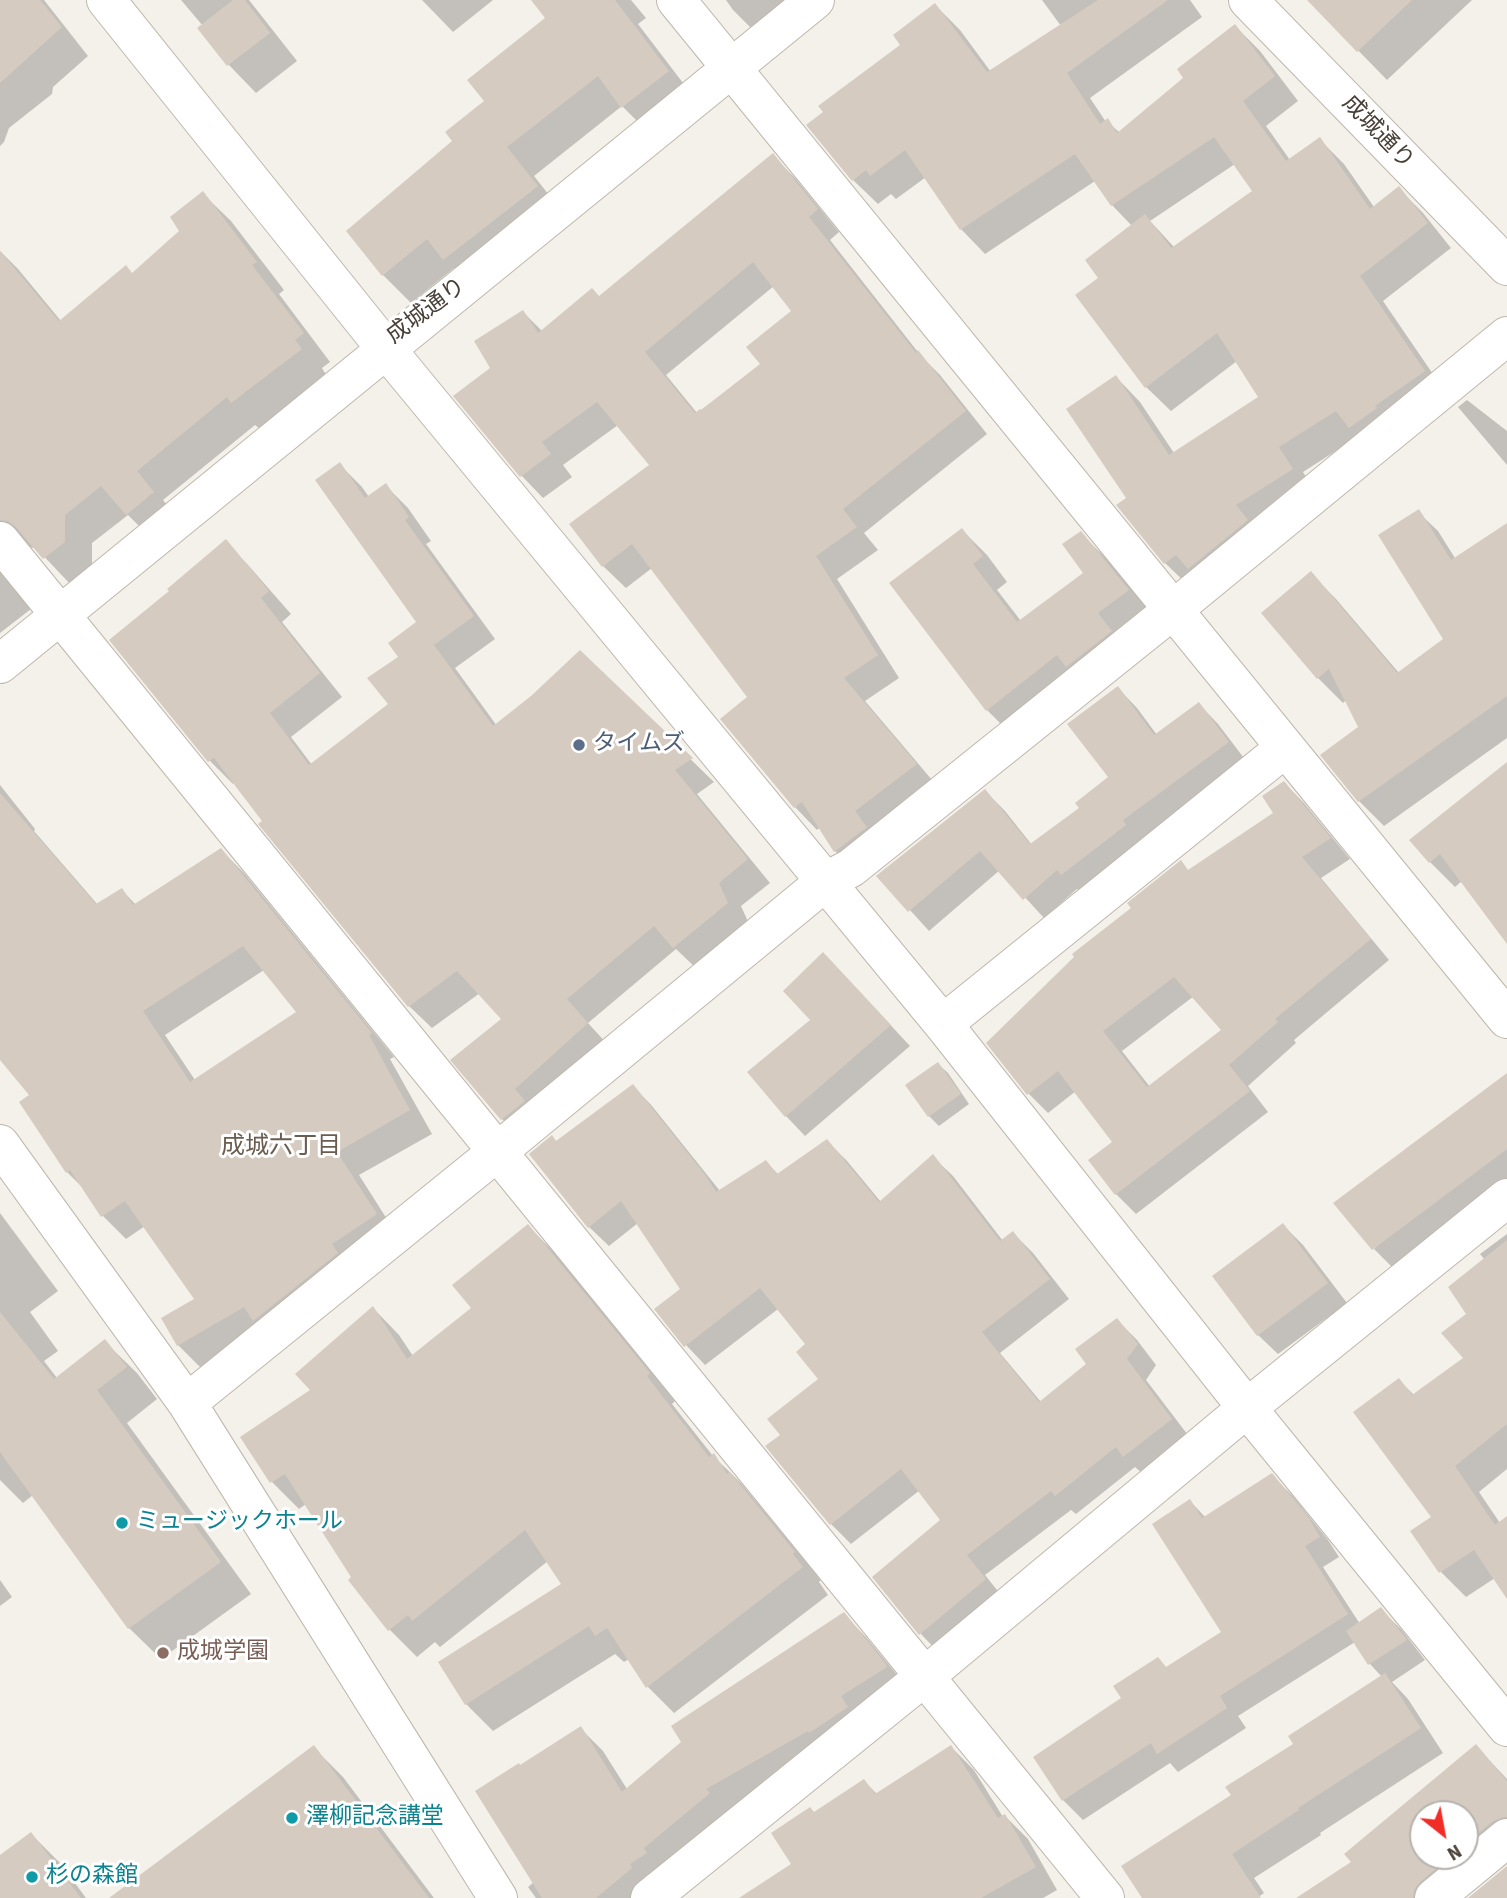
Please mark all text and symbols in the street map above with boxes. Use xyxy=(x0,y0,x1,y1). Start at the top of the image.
street label: 成城通り xyxy=(1335,90,1419,176)
street label: 成城通り xyxy=(382,273,472,351)
place label: タイムズ xyxy=(593,731,685,759)
marker: タイムズ xyxy=(571,737,587,753)
district label: 成城六丁目 xyxy=(221,1134,341,1162)
place label: ミュージックホール xyxy=(136,1509,343,1537)
marker: ミュージックホール xyxy=(114,1515,130,1531)
place label: 成城学園 xyxy=(177,1639,269,1667)
marker: 成城学園 xyxy=(155,1645,171,1661)
north arrow xyxy=(1409,1800,1479,1870)
place label: 澤柳記念講堂 xyxy=(306,1804,444,1832)
marker: 澤柳記念講堂 xyxy=(284,1810,300,1826)
text: N xyxy=(1442,1837,1466,1867)
place label: 杉の森館 xyxy=(46,1863,138,1891)
marker: 杉の森館 xyxy=(24,1869,40,1885)

